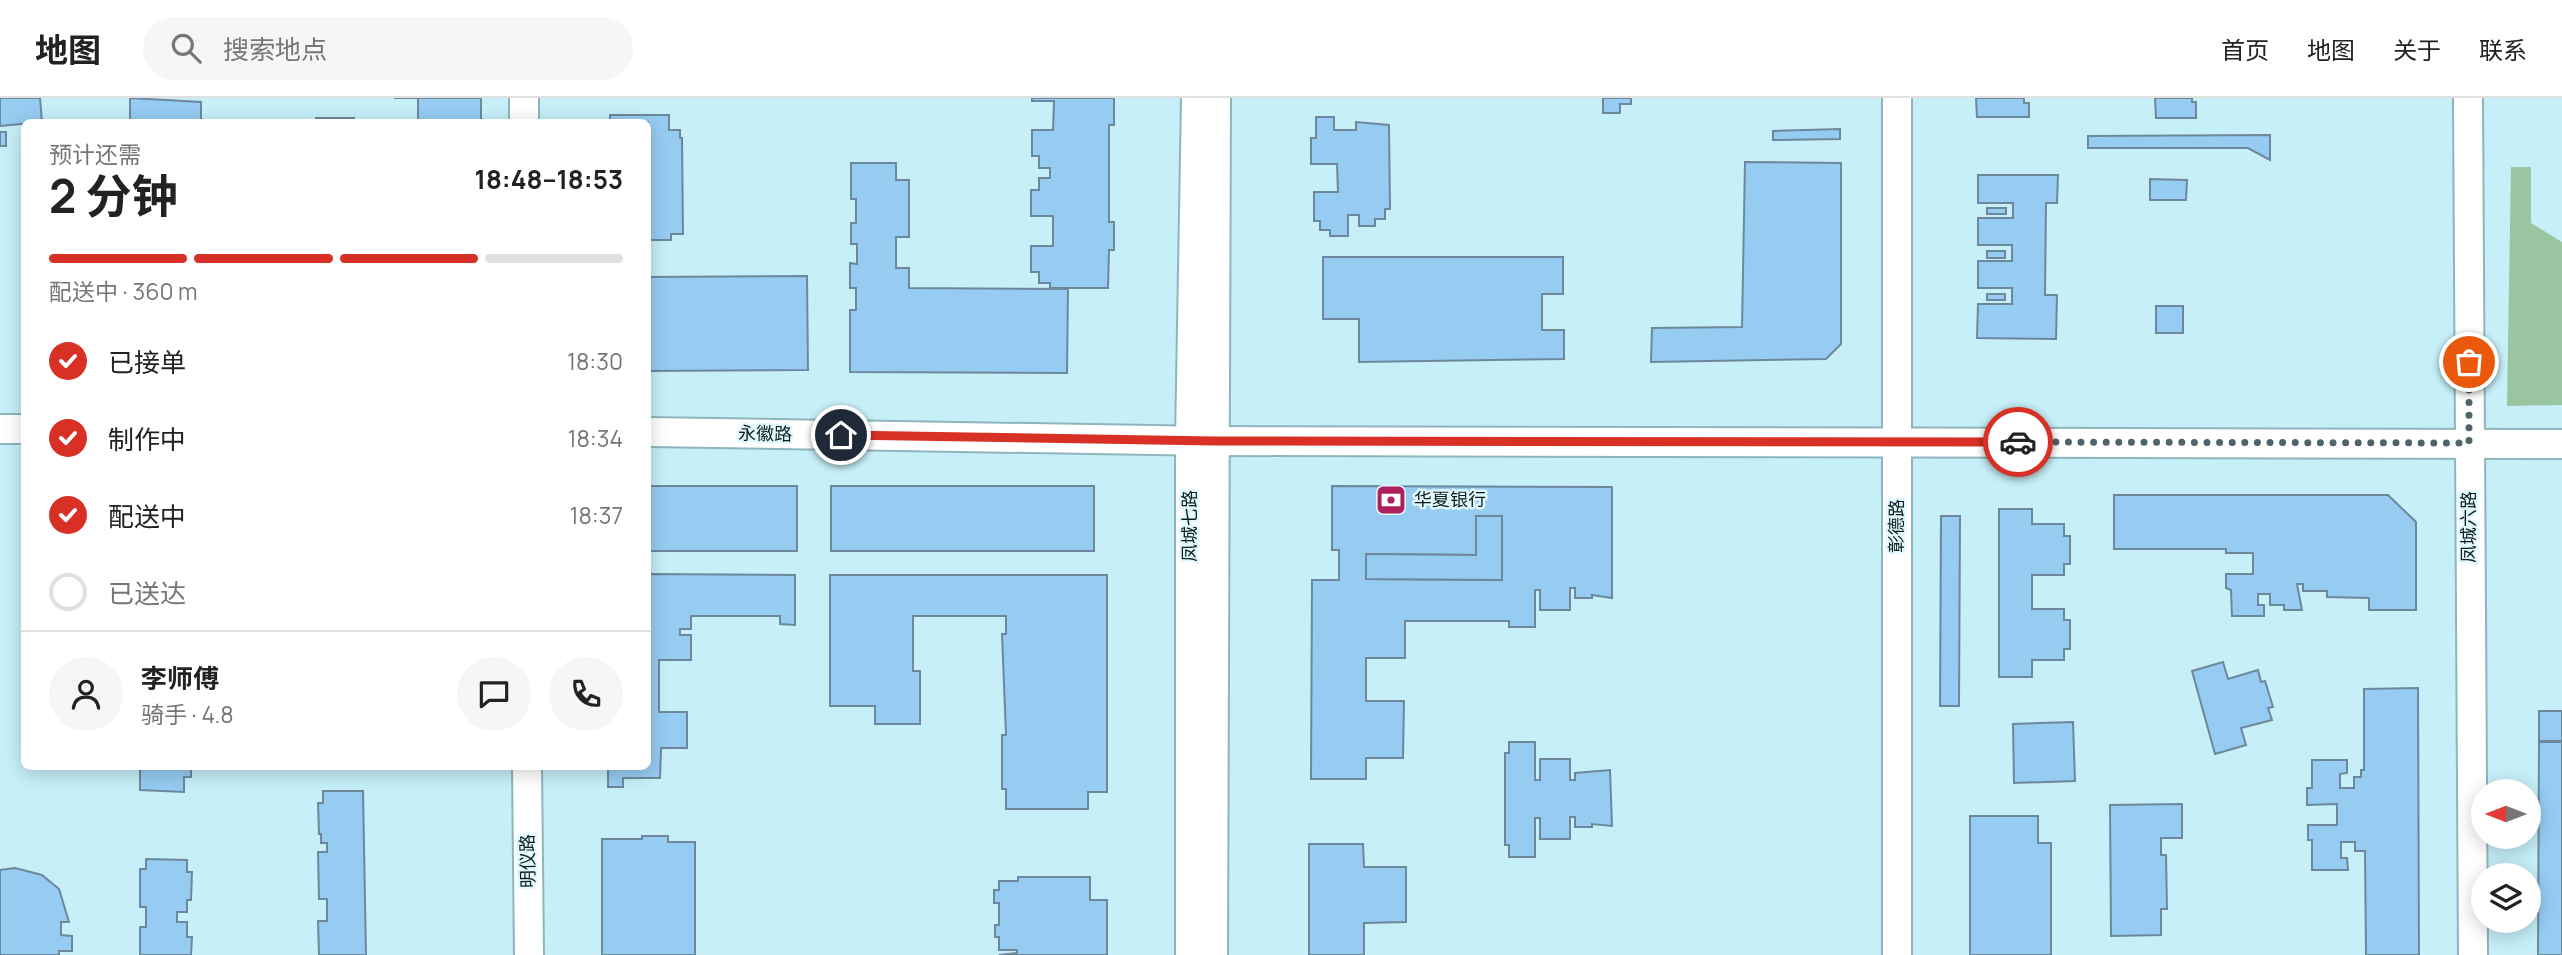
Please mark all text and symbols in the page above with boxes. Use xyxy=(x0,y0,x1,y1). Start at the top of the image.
search box xyxy=(143,17,633,80)
text: 地图 xyxy=(35,27,101,72)
icon: search xyxy=(167,29,205,67)
text: 搜索地点 xyxy=(223,31,327,67)
text: 首页 xyxy=(2221,33,2269,66)
text: 地图 xyxy=(2307,33,2355,66)
text: 关于 xyxy=(2393,33,2441,66)
text: 联系 xyxy=(2479,33,2527,66)
text: 预计还需 xyxy=(49,138,141,170)
text: 18:48–18:53 xyxy=(475,161,623,197)
text: 2 分钟 xyxy=(49,164,178,227)
text: 配送中 · 360 m xyxy=(49,275,198,307)
pin xyxy=(2439,332,2499,392)
icon: check xyxy=(49,342,87,380)
icon: bag xyxy=(2450,343,2488,381)
text: 已接单 xyxy=(108,344,186,380)
text: 18:30 xyxy=(567,345,623,377)
pin xyxy=(811,405,871,465)
courier xyxy=(1983,407,2053,477)
icon: home xyxy=(822,416,860,454)
icon: check xyxy=(49,419,87,457)
text: 制作中 xyxy=(108,421,186,457)
street label: 永徽路 xyxy=(738,421,792,445)
text: 18:34 xyxy=(568,422,623,454)
icon: car xyxy=(1999,423,2037,461)
bank icon: 华夏银行 xyxy=(1374,483,1408,517)
place label: 华夏银行 xyxy=(1414,487,1486,511)
street label: 凤城七路 xyxy=(1177,490,1201,562)
street label: 凤城六路 xyxy=(2456,491,2480,563)
icon: check xyxy=(49,496,87,534)
text: 配送中 xyxy=(108,498,186,534)
text: 18:37 xyxy=(570,499,623,531)
street label: 彰德路 xyxy=(1884,499,1908,553)
text: 已送达 xyxy=(108,575,186,611)
button: person xyxy=(49,657,123,731)
button: chat xyxy=(457,657,531,731)
button: phone xyxy=(549,657,623,731)
text: 李师傅 xyxy=(141,660,219,696)
text: 骑手 · 4.8 xyxy=(141,698,234,730)
north arrow xyxy=(2471,779,2541,849)
map controls xyxy=(2471,779,2541,933)
street label: 明仪路 xyxy=(515,834,539,888)
button: layers xyxy=(2471,863,2541,933)

